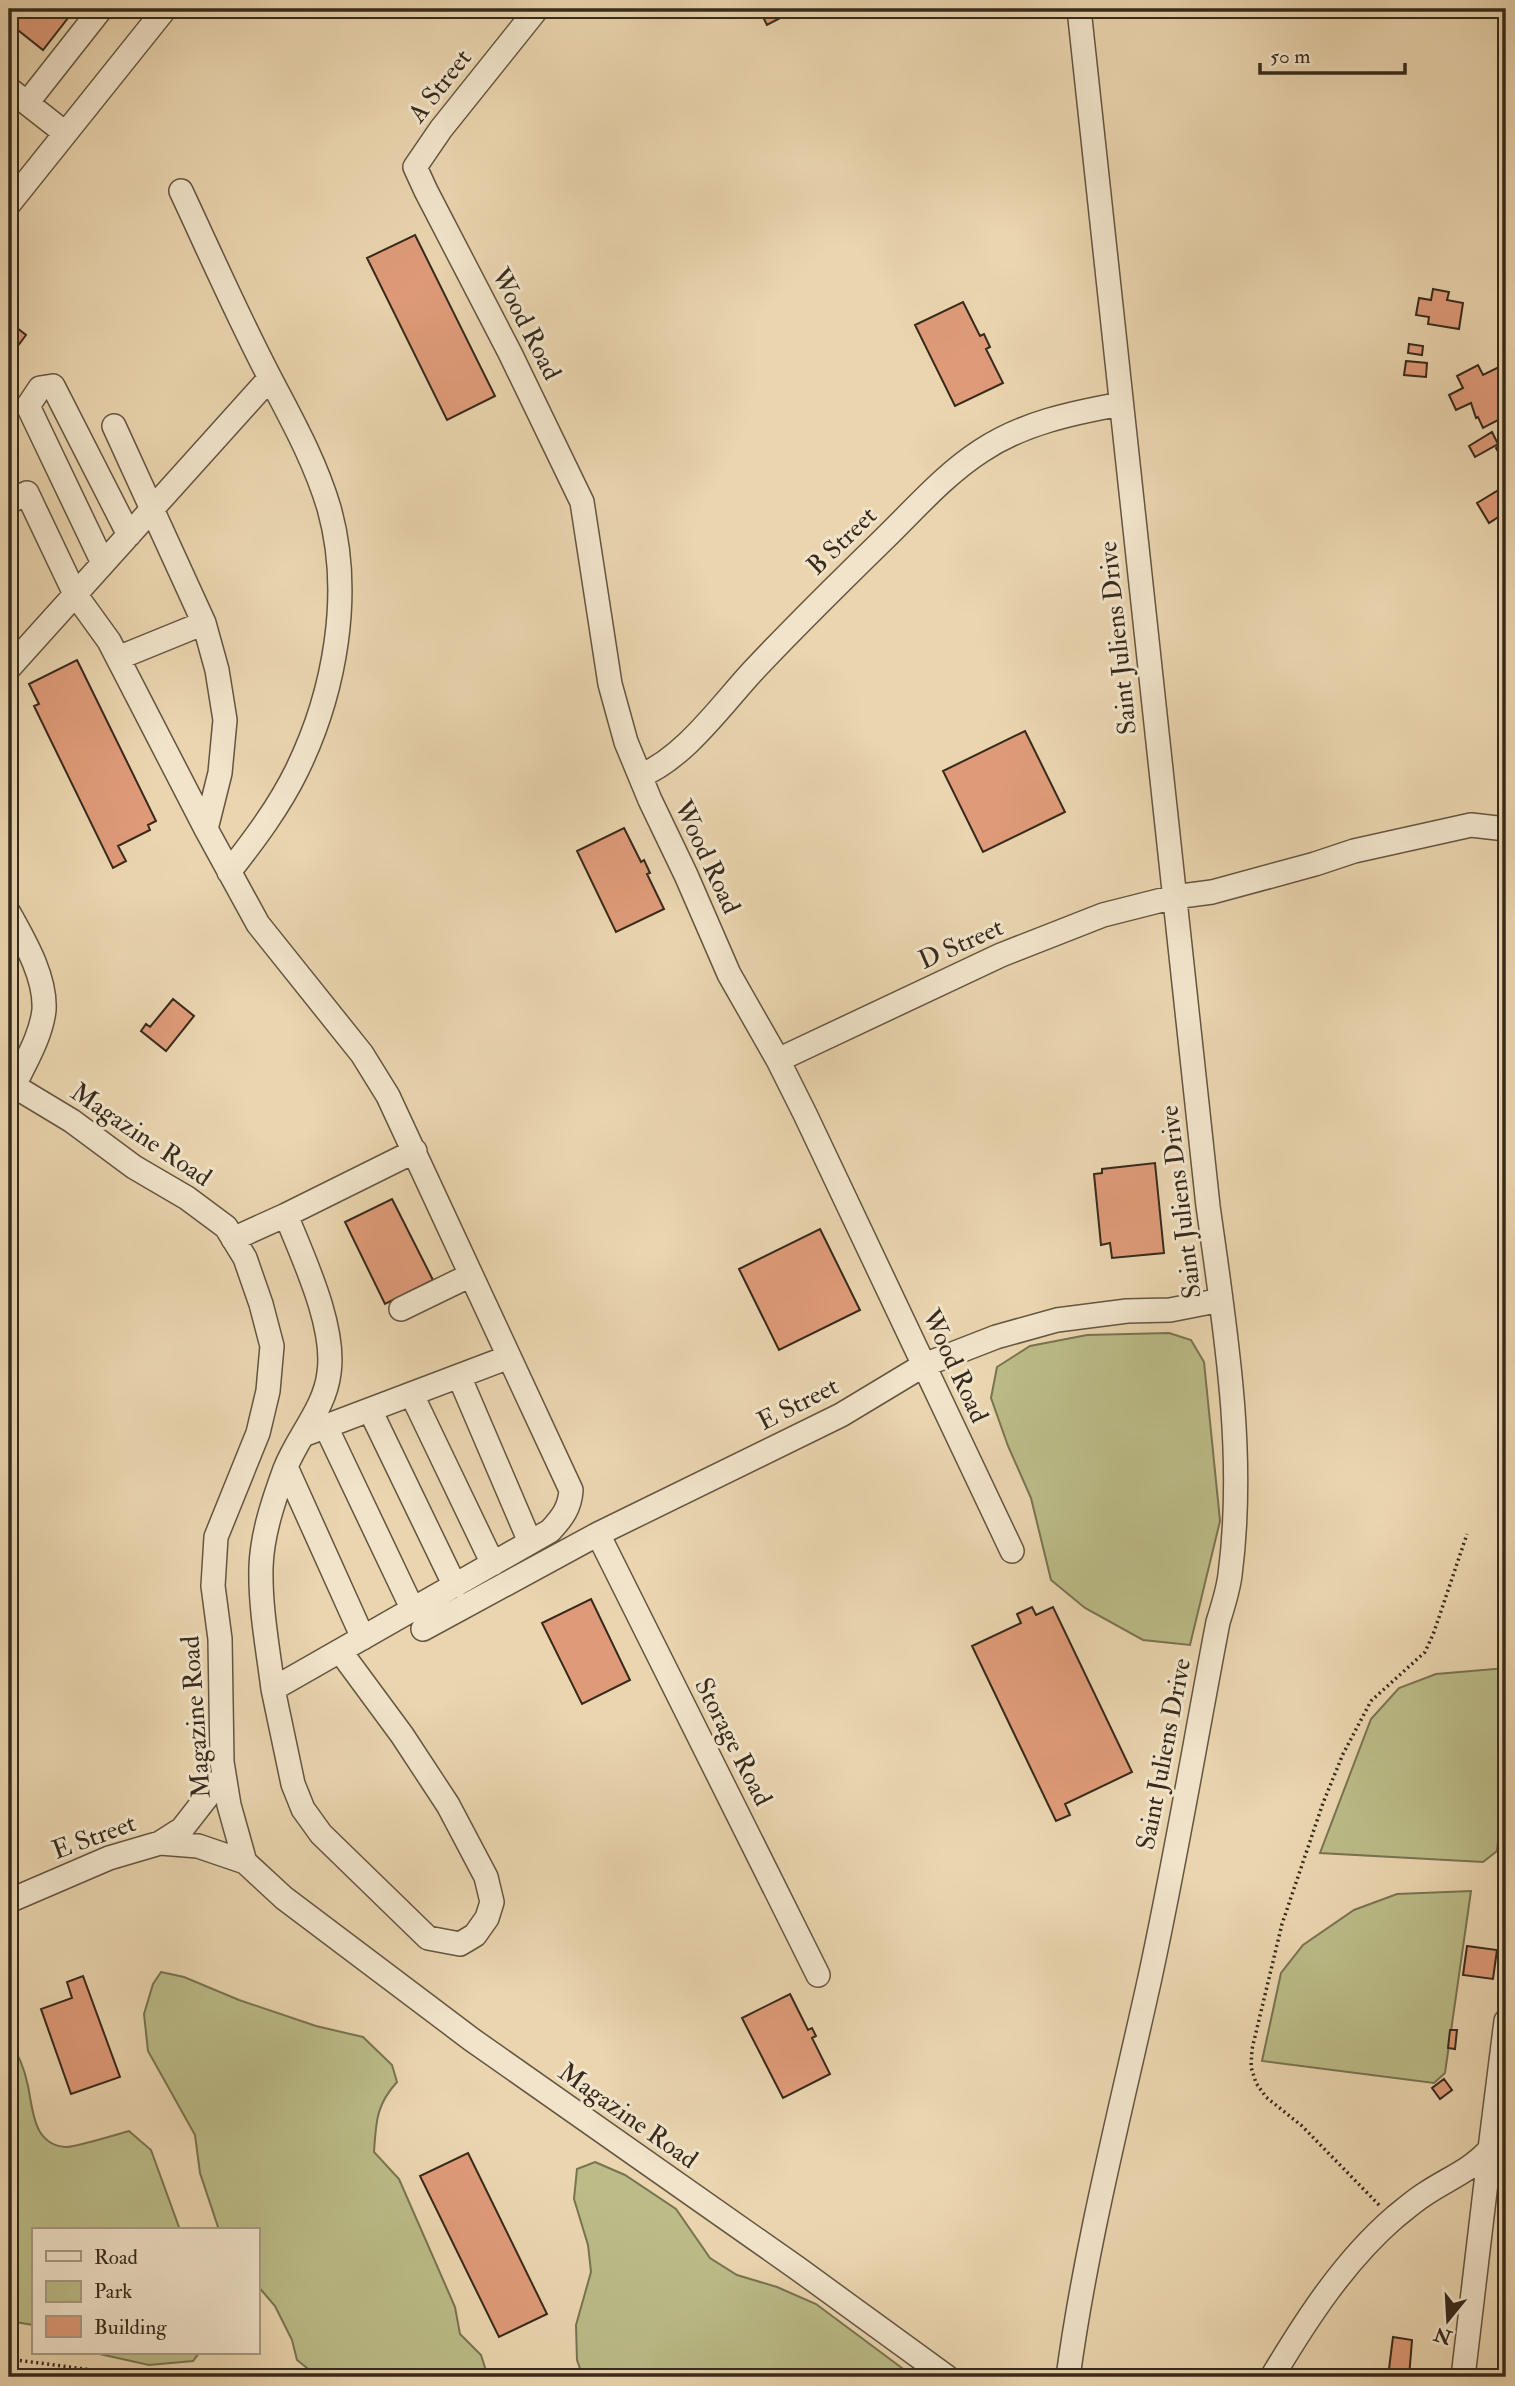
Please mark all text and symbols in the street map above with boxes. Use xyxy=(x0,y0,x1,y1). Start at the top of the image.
scale bar xyxy=(1260,32,1405,76)
street label: A Street xyxy=(401,43,479,130)
text: 50 m xyxy=(1270,43,1311,70)
street label: Wood Road xyxy=(484,262,568,386)
street label: B Street xyxy=(800,500,884,582)
street label: Saint Juliens Drive xyxy=(1092,540,1144,736)
street label: Wood Road xyxy=(666,794,747,919)
street label: D Street xyxy=(914,911,1008,977)
street label: Magazine Road xyxy=(65,1076,218,1194)
street label: Saint Juliens Drive xyxy=(1153,1103,1209,1300)
street label: Wood Road xyxy=(914,1303,995,1428)
street label: E Street xyxy=(752,1370,844,1438)
street label: Magazine Road xyxy=(174,1635,218,1799)
street label: Saint Juliens Drive xyxy=(1130,1655,1198,1852)
street label: Storage Road xyxy=(687,1673,779,1811)
street label: E Street xyxy=(48,1807,140,1867)
street label: Magazine Road xyxy=(552,2056,704,2176)
legend xyxy=(32,2228,259,2354)
text: Road xyxy=(94,2244,139,2271)
text: Park xyxy=(94,2278,132,2305)
north arrow xyxy=(1414,2284,1484,2354)
text: Building xyxy=(94,2314,167,2341)
text: N xyxy=(1430,2321,1456,2350)

